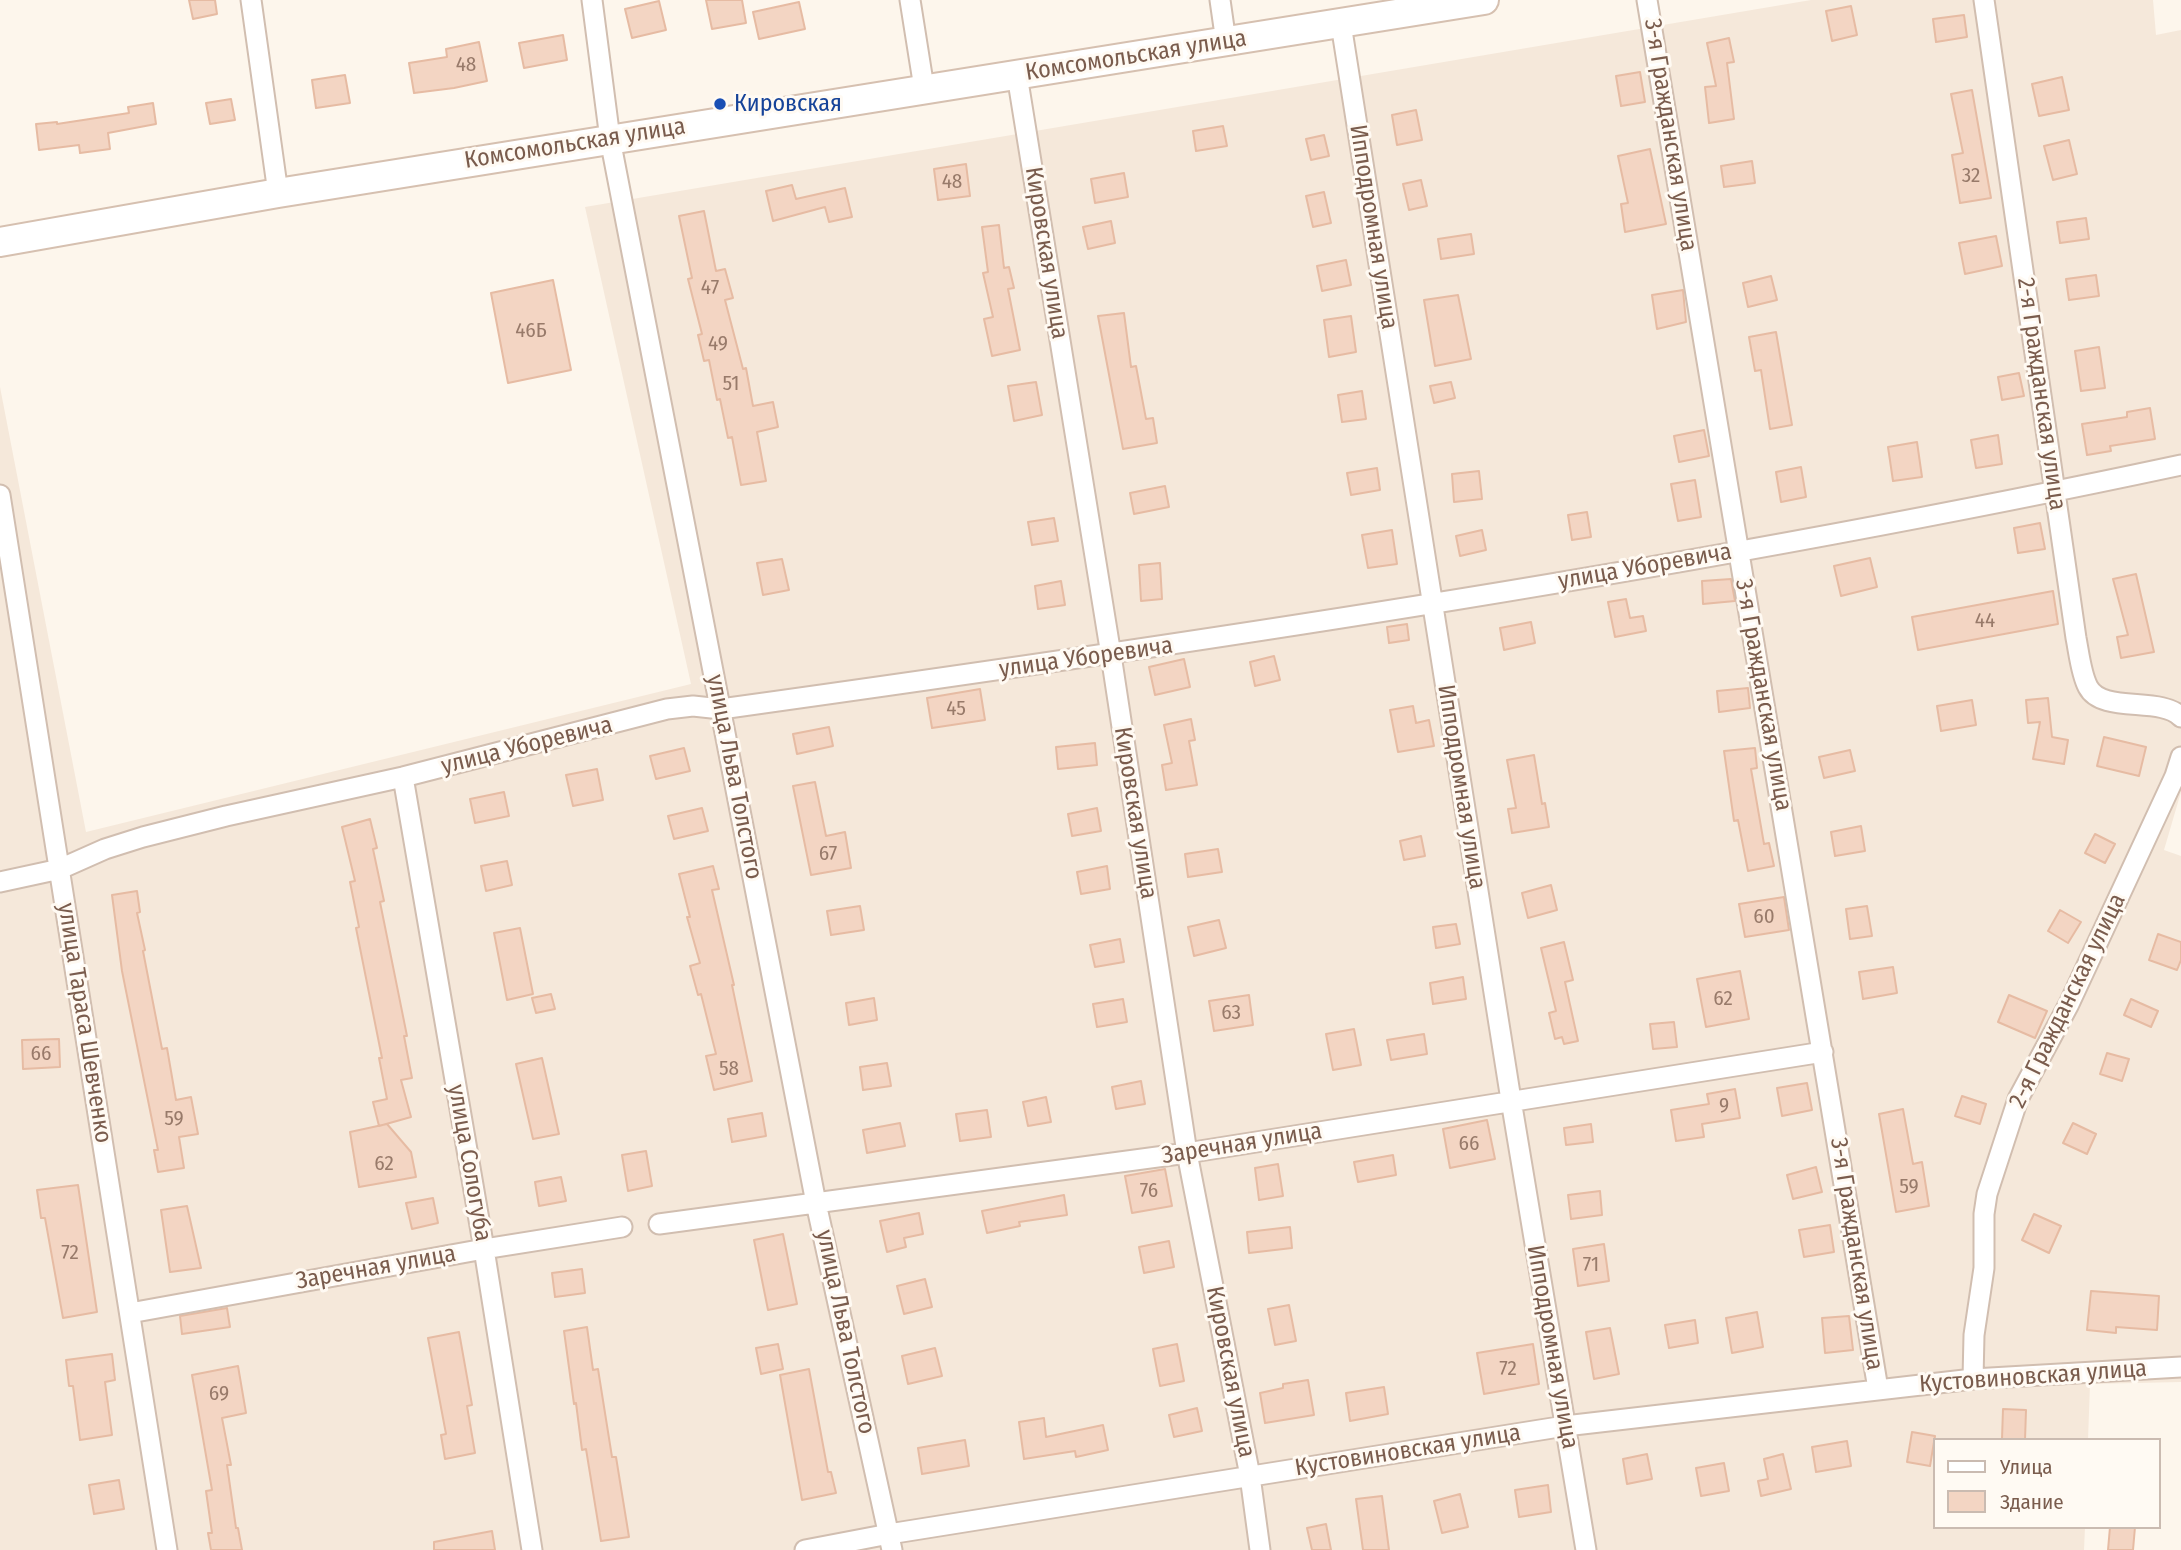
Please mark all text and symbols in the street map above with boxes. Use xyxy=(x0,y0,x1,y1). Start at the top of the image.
street label: 3-я Гражданская улица xyxy=(1637,17,1703,253)
street label: Комсомольская улица xyxy=(1024,24,1248,88)
house number: 48 xyxy=(456,52,476,78)
place label: Кировская xyxy=(734,90,842,118)
marker: Кировская xyxy=(712,96,728,112)
street label: Комсомольская улица xyxy=(463,112,687,176)
street label: Ипподромная улица xyxy=(1343,123,1403,331)
house number: 32 xyxy=(1962,163,1980,189)
street label: Кировская улица xyxy=(1018,165,1074,341)
house number: 48 xyxy=(942,169,962,195)
house number: 47 xyxy=(701,275,719,301)
street label: 2-я Гражданская улица xyxy=(2010,276,2072,512)
house number: 46Б xyxy=(515,318,547,344)
house number: 49 xyxy=(708,331,728,357)
house number: 51 xyxy=(723,371,739,397)
street label: улица Уборевича xyxy=(1556,538,1734,596)
street label: 3-я Гражданская улица xyxy=(1728,577,1798,813)
house number: 44 xyxy=(1975,608,1995,634)
street label: улица Уборевича xyxy=(997,632,1175,684)
street label: улица Льва Толстого xyxy=(700,672,768,882)
street label: Ипподромная улица xyxy=(1431,683,1491,891)
house number: 45 xyxy=(946,696,966,722)
street label: улица Уборевича xyxy=(438,711,616,781)
street label: Кировская улица xyxy=(1107,725,1163,901)
house number: 67 xyxy=(819,841,837,867)
street label: 2-я Гражданская улица xyxy=(2004,889,2132,1113)
street label: улица Тараса Шевченко xyxy=(51,901,117,1145)
house number: 60 xyxy=(1753,904,1775,930)
house number: 62 xyxy=(1713,986,1733,1012)
house number: 63 xyxy=(1221,1000,1241,1026)
house number: 66 xyxy=(31,1041,51,1067)
house number: 58 xyxy=(719,1056,739,1082)
street label: улица Сологуба xyxy=(441,1082,497,1244)
house number: 9 xyxy=(1719,1093,1729,1119)
house number: 59 xyxy=(164,1106,184,1132)
street label: Заречная улица xyxy=(1160,1117,1324,1171)
house number: 66 xyxy=(1459,1131,1479,1157)
street label: 3-я Гражданская улица xyxy=(1823,1136,1889,1372)
house number: 62 xyxy=(374,1151,394,1177)
house number: 59 xyxy=(1899,1174,1919,1200)
house number: 76 xyxy=(1140,1178,1158,1204)
street label: улица Льва Толстого xyxy=(809,1227,881,1437)
house number: 72 xyxy=(61,1240,79,1266)
street label: Заречная улица xyxy=(294,1240,458,1296)
street label: Ипподромная улица xyxy=(1520,1243,1584,1451)
house number: 71 xyxy=(1583,1252,1599,1278)
street label: Кировская улица xyxy=(1199,1284,1261,1460)
street label: Кустовиновская улица xyxy=(1918,1355,2148,1399)
house number: 72 xyxy=(1499,1356,1517,1382)
house number: 69 xyxy=(209,1381,229,1407)
street label: Кустовиновская улица xyxy=(1293,1419,1523,1483)
legend xyxy=(1932,1438,2160,1529)
text: Улица xyxy=(2000,1454,2053,1480)
text: Здание xyxy=(2000,1489,2064,1515)

